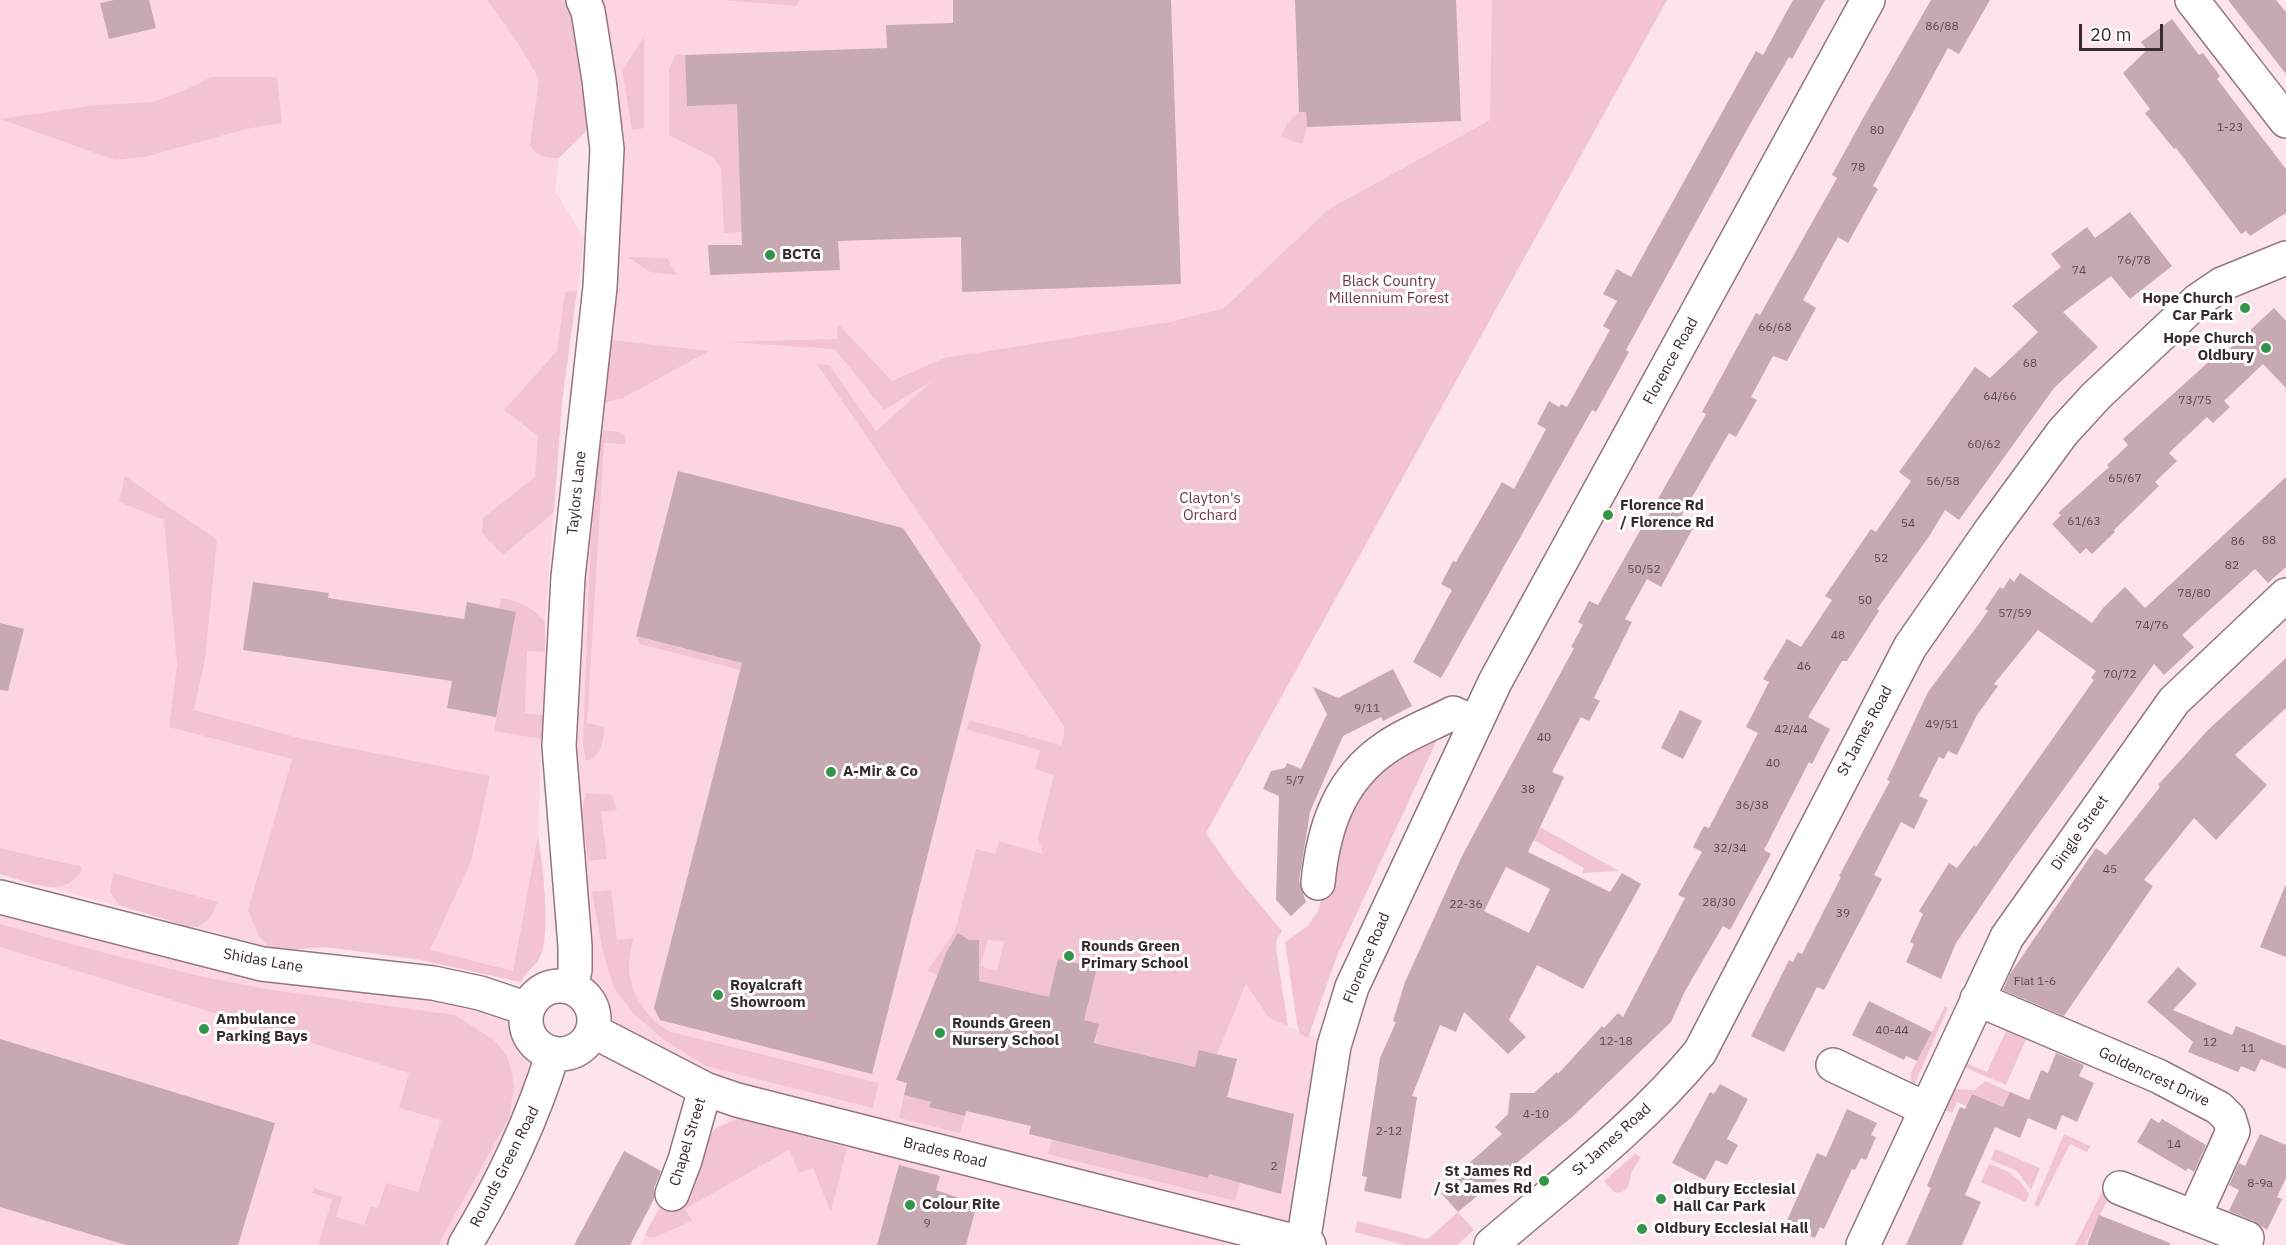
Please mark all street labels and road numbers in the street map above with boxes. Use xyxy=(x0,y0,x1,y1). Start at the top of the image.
street label: Florence Road xyxy=(1640,314,1702,408)
street label: Taylors Lane xyxy=(564,450,590,536)
street label: St James Road xyxy=(1834,683,1896,779)
street label: Dingle Street xyxy=(2048,792,2112,874)
street label: Florence Road xyxy=(1340,910,1394,1006)
street label: Shidas Lane xyxy=(222,945,304,977)
street label: Goldencrest Drive xyxy=(2096,1043,2212,1111)
street label: Chapel Street xyxy=(666,1096,710,1188)
street label: St James Road xyxy=(1569,1100,1655,1180)
street label: Rounds Green Road xyxy=(467,1104,543,1230)
street label: Brades Road xyxy=(901,1134,989,1172)

